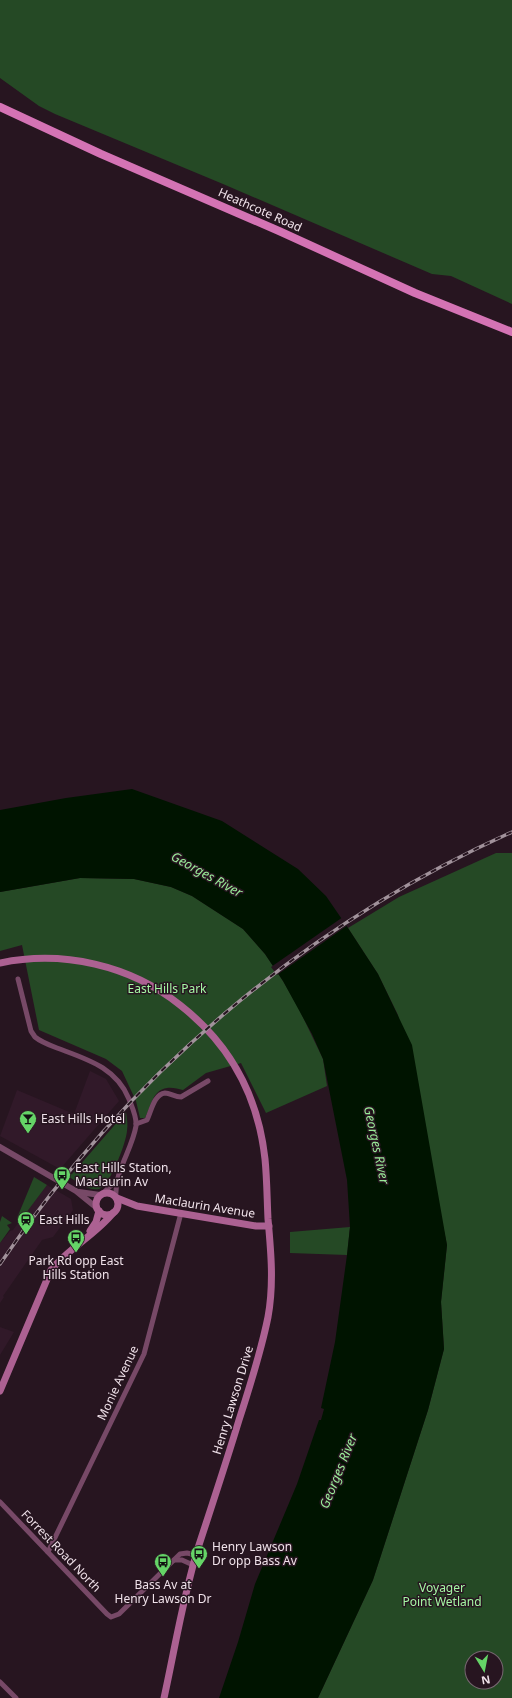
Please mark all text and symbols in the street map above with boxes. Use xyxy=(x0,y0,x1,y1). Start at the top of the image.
street label: Heathcote Road xyxy=(216,183,305,236)
water label: Georges River xyxy=(168,847,247,901)
park label: East Hills Park xyxy=(127,980,207,997)
water label: Georges River xyxy=(360,1104,394,1186)
bar icon: East Hills Hotel xyxy=(18,1109,38,1134)
place label: East Hills Hotel xyxy=(41,1110,125,1127)
place label: East Hills Station, Maclaurin Av xyxy=(75,1159,172,1190)
bus stop icon: East Hills Station, Maclaurin Av xyxy=(52,1165,72,1190)
street label: Maclaurin Avenue xyxy=(154,1189,257,1222)
station icon: East Hills xyxy=(16,1210,36,1235)
place label: East Hills xyxy=(39,1211,90,1228)
bus stop icon: Park Rd opp East Hills Station xyxy=(66,1228,86,1253)
place label: Park Rd opp East Hills Station xyxy=(28,1252,124,1283)
street label: Monie Avenue xyxy=(93,1342,142,1423)
street label: Henry Lawson Drive xyxy=(208,1343,257,1456)
water label: Georges River xyxy=(315,1430,361,1511)
street label: Forrest Road North xyxy=(18,1506,105,1595)
place label: Henry Lawson Dr opp Bass Av xyxy=(212,1538,298,1569)
bus stop icon: Henry Lawson Dr opp Bass Av xyxy=(189,1544,209,1569)
bus stop icon: Bass Av at Henry Lawson Dr xyxy=(153,1552,173,1577)
place label: Bass Av at Henry Lawson Dr xyxy=(115,1576,212,1607)
park label: Voyager Point Wetland xyxy=(402,1579,482,1610)
north arrow xyxy=(464,1650,504,1690)
text: N xyxy=(480,1672,492,1689)

